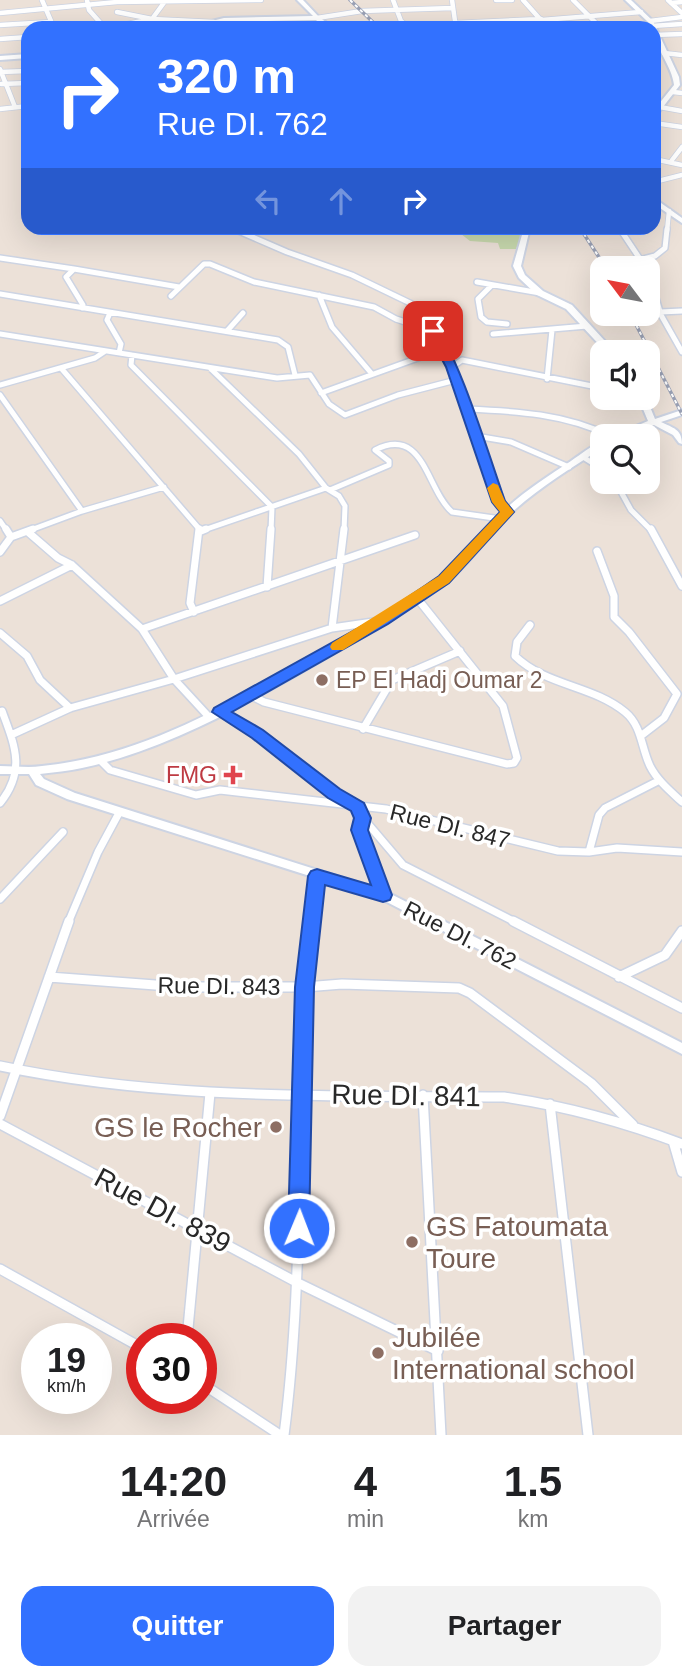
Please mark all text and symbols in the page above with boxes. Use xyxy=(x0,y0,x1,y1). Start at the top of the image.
icon: right xyxy=(42,49,133,140)
text: 320 m xyxy=(157,49,296,103)
text: Rue DI. 762 xyxy=(157,106,328,142)
icon: left xyxy=(249,182,287,220)
icon: ahead xyxy=(322,182,360,220)
icon: right xyxy=(395,182,433,220)
north arrow xyxy=(590,256,660,326)
map controls xyxy=(590,256,660,494)
pin xyxy=(403,301,463,361)
icon: arrive xyxy=(414,312,452,350)
button: sound xyxy=(590,340,660,410)
button: search xyxy=(590,424,660,494)
place label: EP El Hadj Oumar 2 xyxy=(336,667,543,693)
marker: EP El Hadj Oumar 2 xyxy=(314,672,330,688)
place label: FMG xyxy=(166,762,217,788)
marker: FMG xyxy=(223,765,243,785)
street label: Rue DI. 847 xyxy=(387,799,513,853)
street label: Rue DI. 762 xyxy=(399,896,521,974)
street label: Rue DI. 843 xyxy=(157,972,281,1000)
street label: Rue DI. 841 xyxy=(331,1079,481,1112)
place label: GS le Rocher xyxy=(94,1112,262,1143)
marker: GS le Rocher xyxy=(268,1119,284,1135)
street label: Rue DI. 839 xyxy=(90,1162,236,1259)
position arrow xyxy=(262,1191,336,1265)
place label: GS Fatoumata Toure xyxy=(426,1211,609,1274)
marker: GS Fatoumata Toure xyxy=(404,1234,420,1250)
place label: Jubilée International school xyxy=(392,1322,635,1385)
speed limit sign: 30 xyxy=(126,1323,217,1414)
text: 19 xyxy=(47,1340,86,1379)
marker: Jubilée International school xyxy=(370,1345,386,1361)
text: km/h xyxy=(47,1376,86,1396)
text: 14:20 xyxy=(120,1458,227,1505)
text: 4 xyxy=(354,1458,377,1505)
text: 1.5 xyxy=(504,1458,562,1505)
text: Arrivée xyxy=(137,1506,210,1532)
text: min xyxy=(347,1506,384,1532)
text: km xyxy=(518,1506,548,1532)
button: Quitter xyxy=(21,1586,334,1666)
button: Partager xyxy=(348,1586,661,1666)

